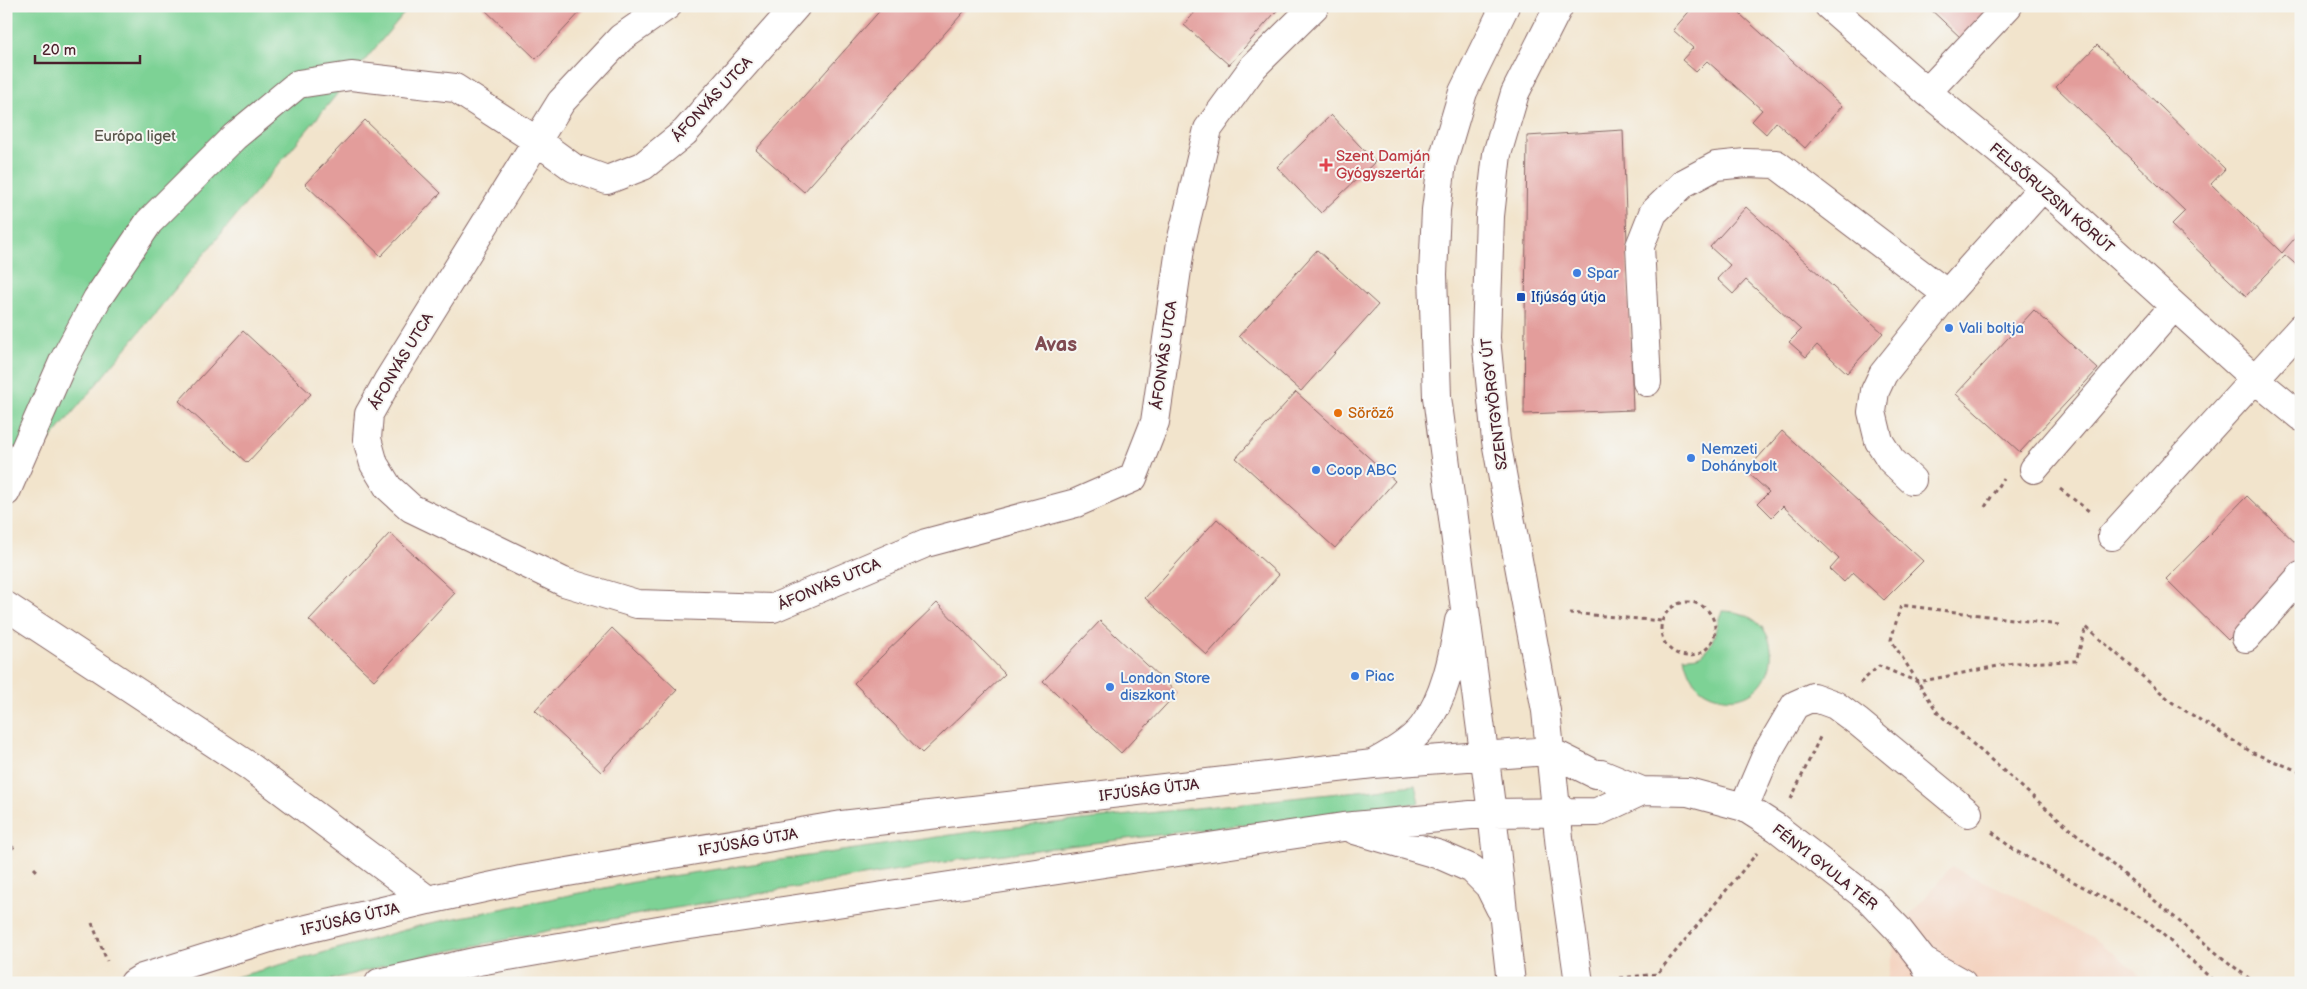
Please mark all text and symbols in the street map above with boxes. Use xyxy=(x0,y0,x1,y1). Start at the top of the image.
scale bar xyxy=(35,32,140,64)
text: 20 m xyxy=(42,41,76,60)
street label: ÁFONYÁS UTCA xyxy=(668,52,757,146)
park label: Európa liget xyxy=(94,127,176,146)
street label: FELSŐRUZSIN KÖRÚT xyxy=(1985,139,2118,258)
place label: Szent Damján Gyógyszertár xyxy=(1336,147,1430,183)
marker: Szent Damján Gyógyszertár xyxy=(1320,159,1332,171)
place label: Spar xyxy=(1587,264,1619,283)
marker: Spar xyxy=(1571,267,1583,279)
place label: Ifjúság útja xyxy=(1531,288,1606,307)
marker: Ifjúság útja xyxy=(1515,291,1527,303)
street label: ÁFONYÁS UTCA xyxy=(1147,299,1182,411)
street label: ÁFONYÁS UTCA xyxy=(365,309,438,413)
place label: Vali boltja xyxy=(1959,319,2024,338)
marker: Vali boltja xyxy=(1943,322,1955,334)
district label: Avas xyxy=(1034,333,1077,357)
street label: SZENTGYÖRGY ÚT xyxy=(1477,337,1512,471)
place label: Söröző xyxy=(1348,404,1394,423)
marker: Söröző xyxy=(1332,407,1344,419)
place label: Nemzeti Dohánybolt xyxy=(1701,440,1778,476)
marker: Nemzeti Dohánybolt xyxy=(1685,452,1697,464)
place label: Coop ABC xyxy=(1326,461,1397,480)
marker: Coop ABC xyxy=(1310,464,1322,476)
street label: ÁFONYÁS UTCA xyxy=(775,554,884,615)
place label: Piac xyxy=(1365,667,1394,686)
place label: London Store diszkont xyxy=(1120,669,1210,705)
marker: Piac xyxy=(1349,670,1361,682)
marker: London Store diszkont xyxy=(1104,681,1116,693)
street label: IFJÚSÁG ÚTJA xyxy=(1098,775,1201,806)
street label: FÉNYI GYULA TÉR xyxy=(1768,820,1882,915)
street label: IFJÚSÁG ÚTJA xyxy=(697,824,800,861)
street label: IFJÚSÁG ÚTJA xyxy=(299,899,402,940)

